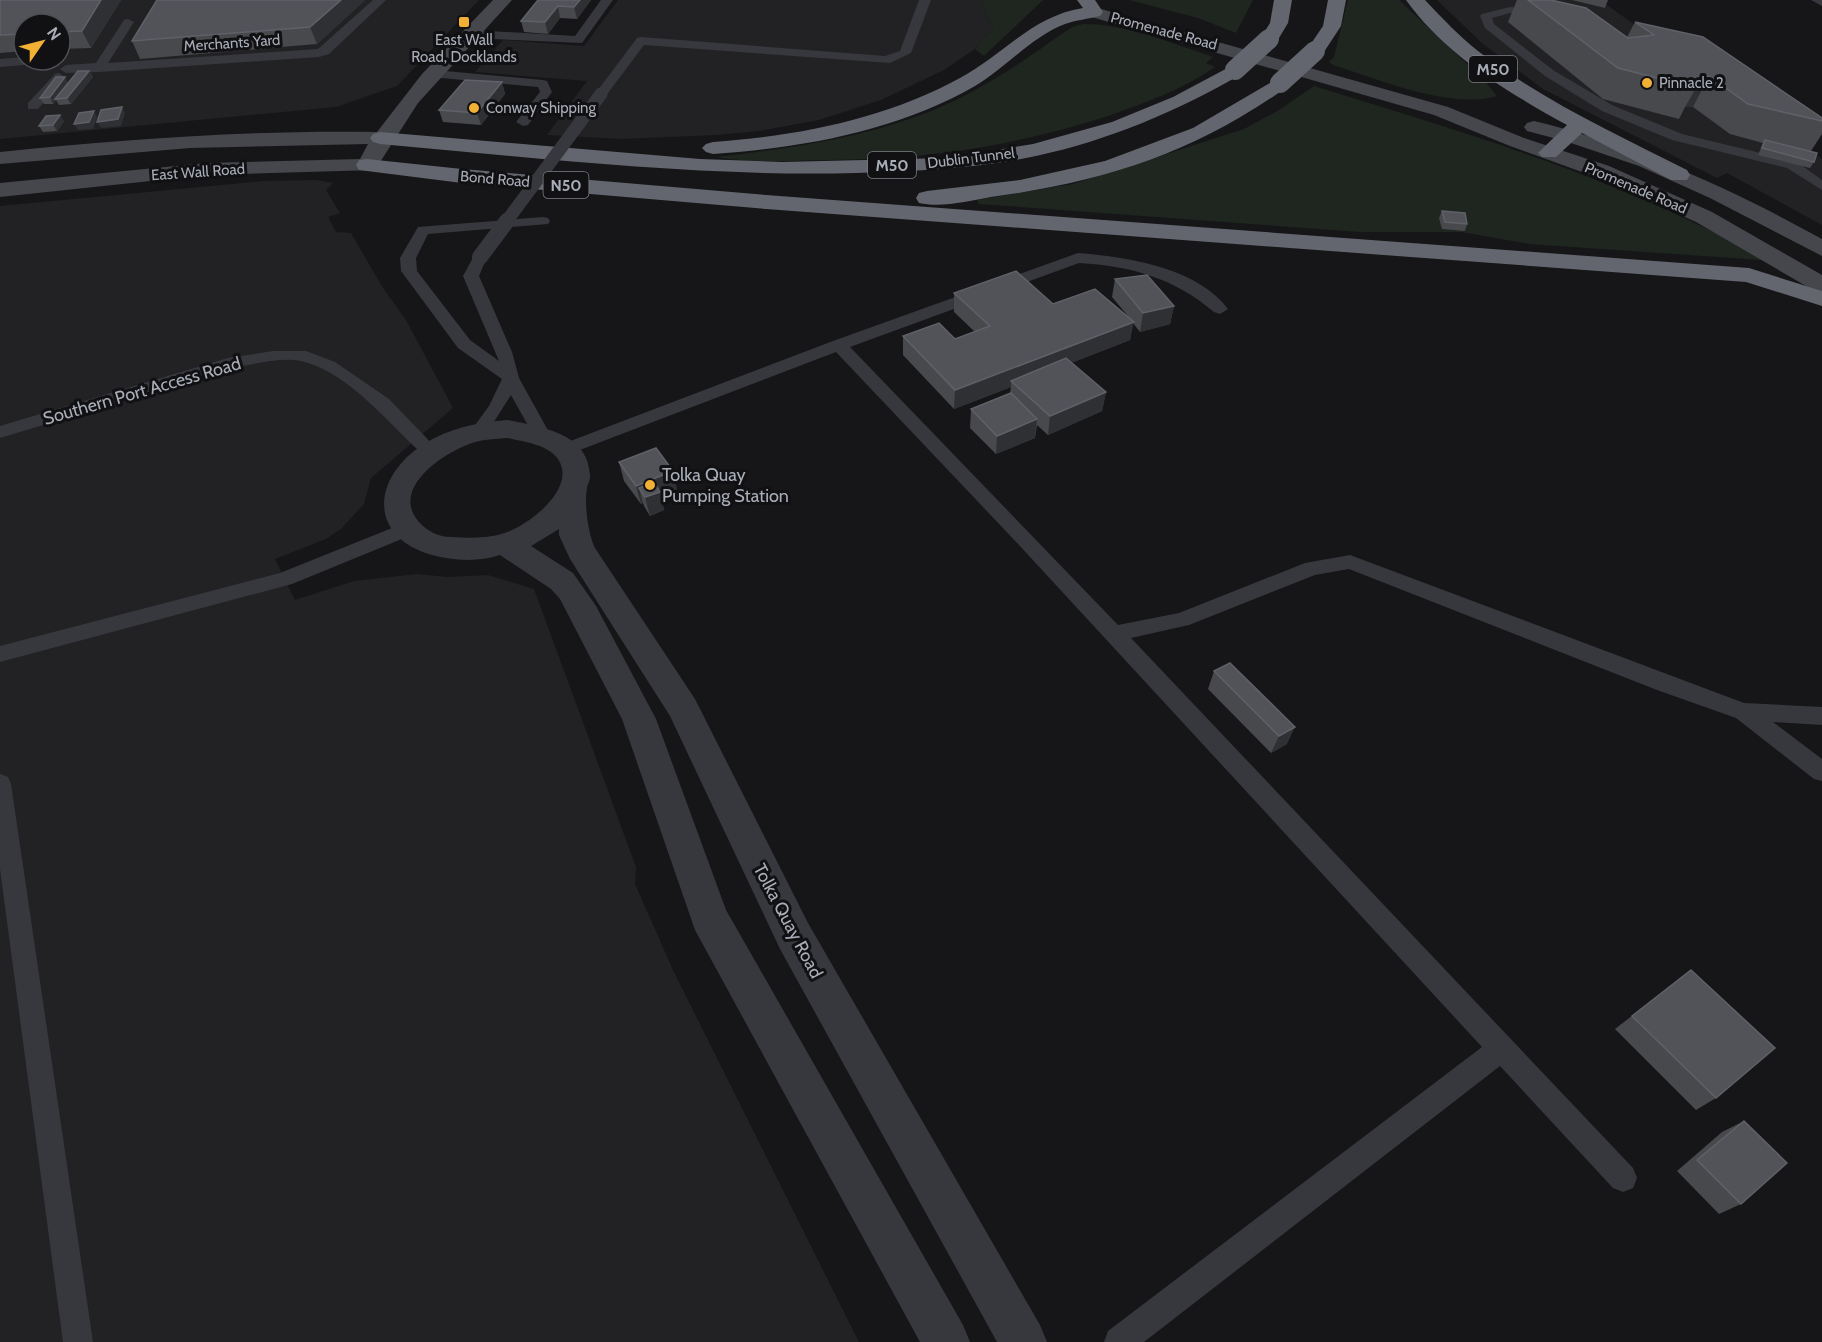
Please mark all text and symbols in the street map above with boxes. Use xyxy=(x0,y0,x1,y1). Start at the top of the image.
street label: Promenade Road xyxy=(1109,8,1219,54)
north arrow xyxy=(12,12,72,72)
marker: East Wall Road, Docklands xyxy=(457,15,471,29)
text: N xyxy=(43,24,65,44)
street label: Merchants Yard xyxy=(183,31,281,55)
place label: East Wall Road, Docklands xyxy=(411,31,517,66)
road number: M50 xyxy=(1469,56,1517,82)
place label: Pinnacle 2 xyxy=(1659,74,1724,92)
marker: Pinnacle 2 xyxy=(1640,76,1654,90)
place label: Conway Shipping xyxy=(486,99,596,117)
marker: Conway Shipping xyxy=(467,101,481,115)
street label: Dublin Tunnel xyxy=(926,144,1016,172)
road number: M50 xyxy=(868,152,916,178)
street label: Promenade Road xyxy=(1582,158,1690,218)
street label: East Wall Road xyxy=(151,160,245,184)
street label: Bond Road xyxy=(459,167,531,191)
road number: N50 xyxy=(544,172,588,198)
street label: Southern Port Access Road xyxy=(41,352,243,430)
place label: Tolka Quay Pumping Station xyxy=(662,464,789,507)
marker: Tolka Quay Pumping Station xyxy=(643,478,657,492)
street label: Tolka Quay Road xyxy=(749,860,827,982)

